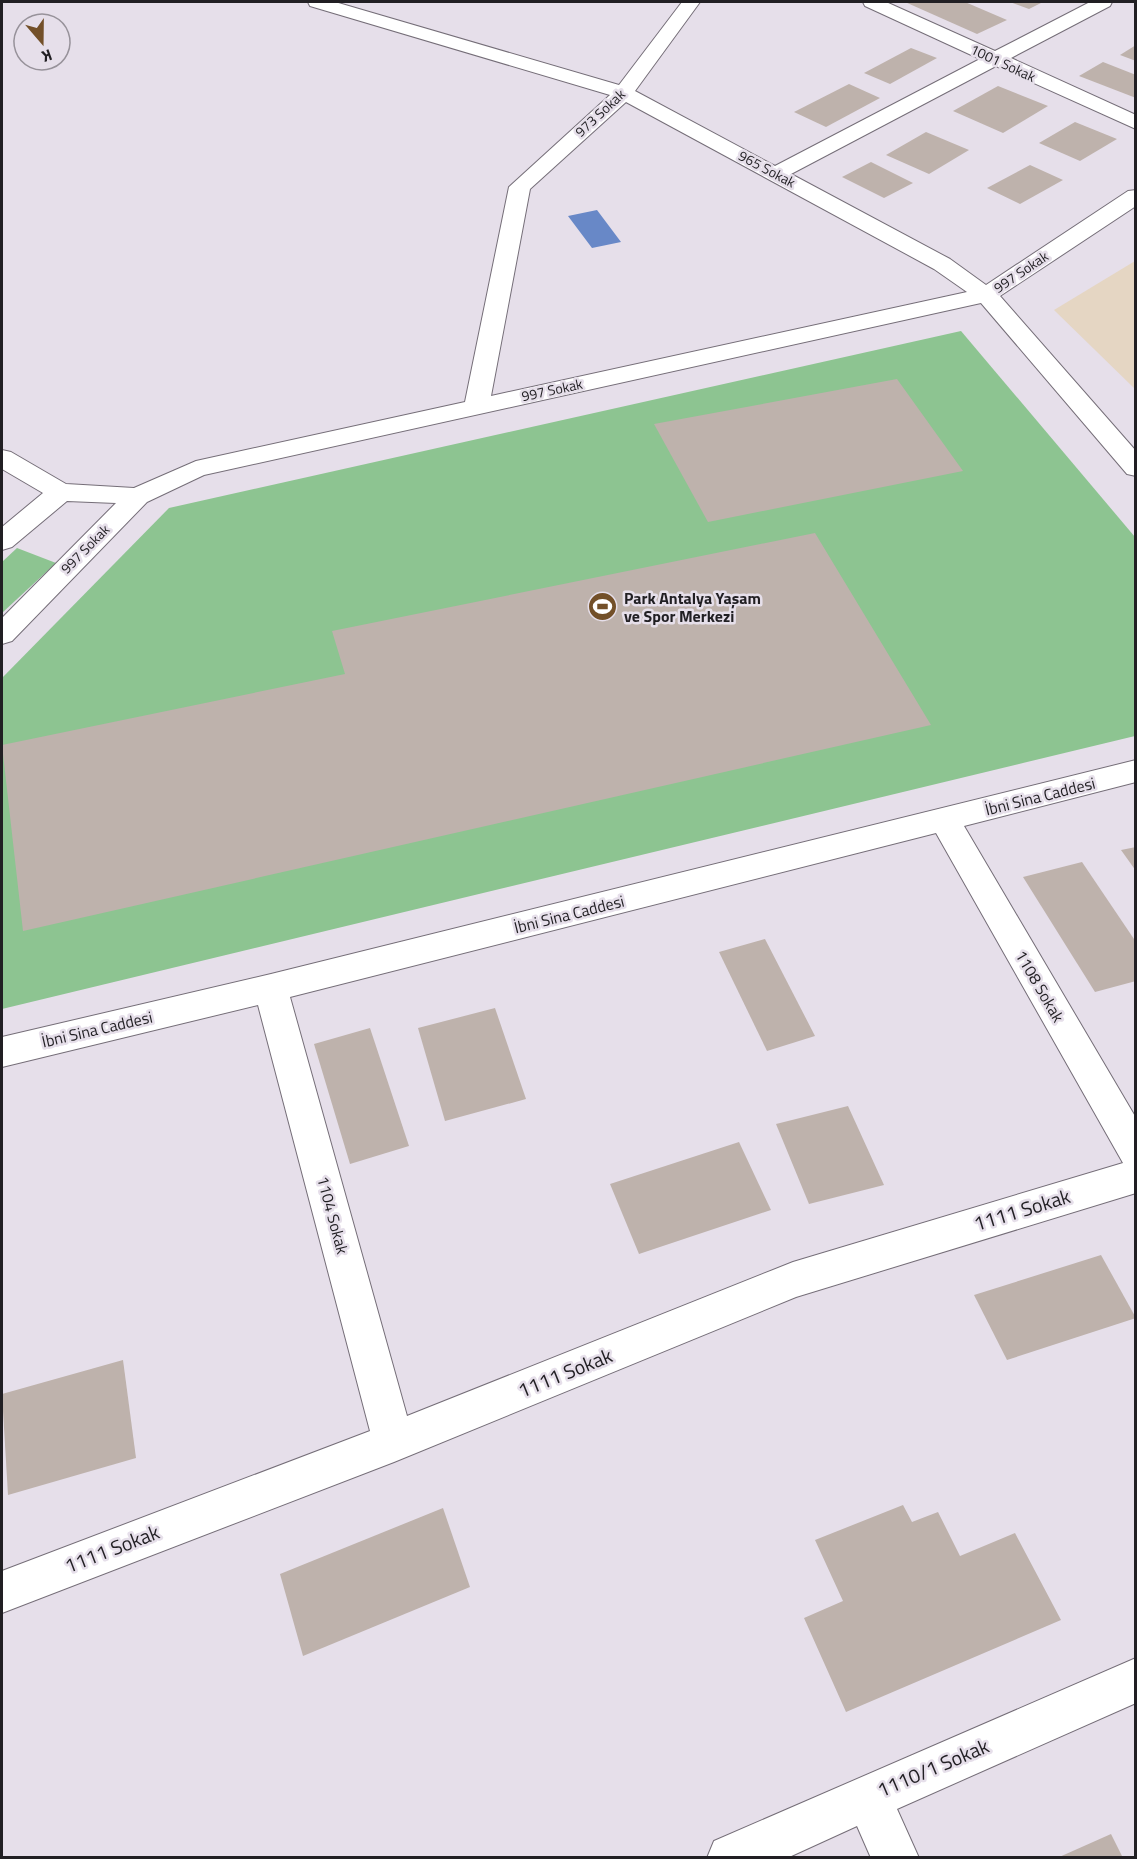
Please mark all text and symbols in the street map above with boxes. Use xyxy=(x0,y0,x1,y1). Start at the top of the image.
north arrow xyxy=(12,12,72,72)
street label: 1001 Sokak xyxy=(967,38,1040,87)
text: K xyxy=(38,43,56,69)
street label: 973 Sokak xyxy=(570,84,630,141)
street label: 965 Sokak xyxy=(735,145,800,193)
street label: 997 Sokak xyxy=(989,245,1053,298)
street label: 997 Sokak xyxy=(519,373,585,406)
street label: 997 Sokak xyxy=(55,519,114,578)
place label: Park Antalya Yaşam ve Spor Merkezi xyxy=(624,586,761,628)
sports icon: Park Antalya Yaşam ve Spor Merkezi xyxy=(587,591,619,623)
street label: İbni Sina Caddesi xyxy=(982,771,1098,821)
street label: İbni Sina Caddesi xyxy=(511,889,627,939)
street label: 1108 Sokak xyxy=(1010,945,1071,1027)
street label: İbni Sina Caddesi xyxy=(39,1005,155,1053)
street label: 1104 Sokak xyxy=(311,1173,355,1257)
street label: 1111 Sokak xyxy=(970,1180,1074,1239)
street label: 1111 Sokak xyxy=(513,1339,617,1406)
street label: 1111 Sokak xyxy=(60,1516,164,1581)
street label: 1110/1 Sokak xyxy=(872,1730,994,1805)

